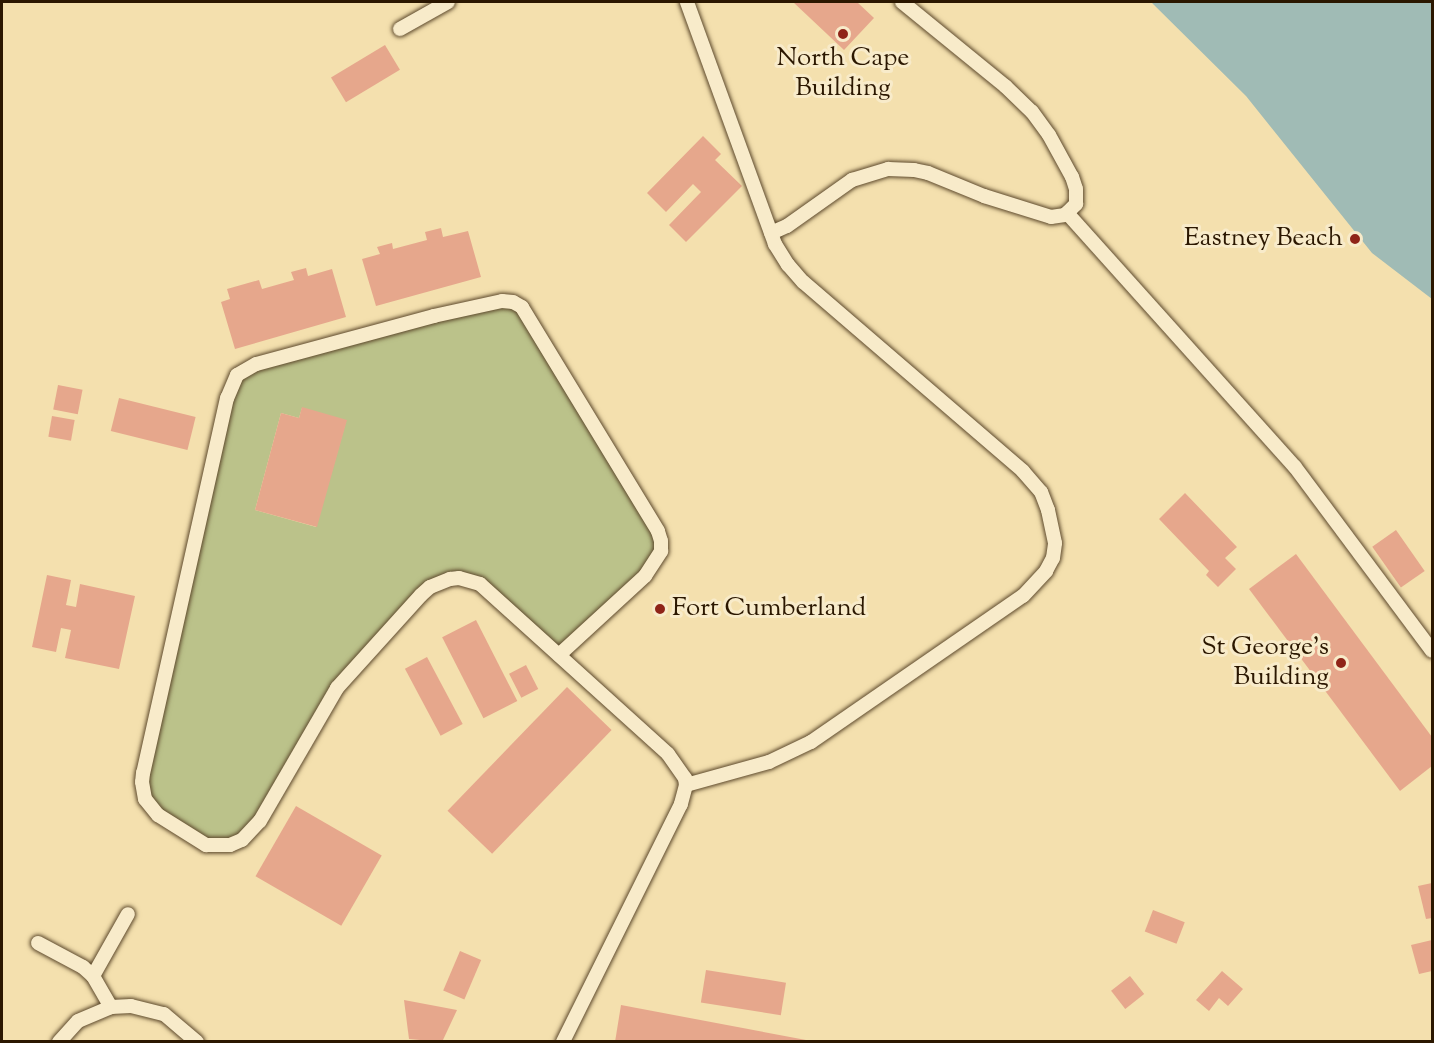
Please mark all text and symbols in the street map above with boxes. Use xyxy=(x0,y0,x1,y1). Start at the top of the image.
marker: North Cape Building xyxy=(836,27,850,41)
place label: North Cape Building xyxy=(777,43,909,104)
place label: Eastney Beach xyxy=(1184,223,1343,255)
marker: Eastney Beach xyxy=(1348,232,1362,246)
place label: Fort Cumberland xyxy=(672,593,866,625)
marker: Fort Cumberland xyxy=(653,602,667,616)
place label: St George's Building xyxy=(1201,632,1329,694)
marker: St George's Building xyxy=(1334,656,1348,670)

